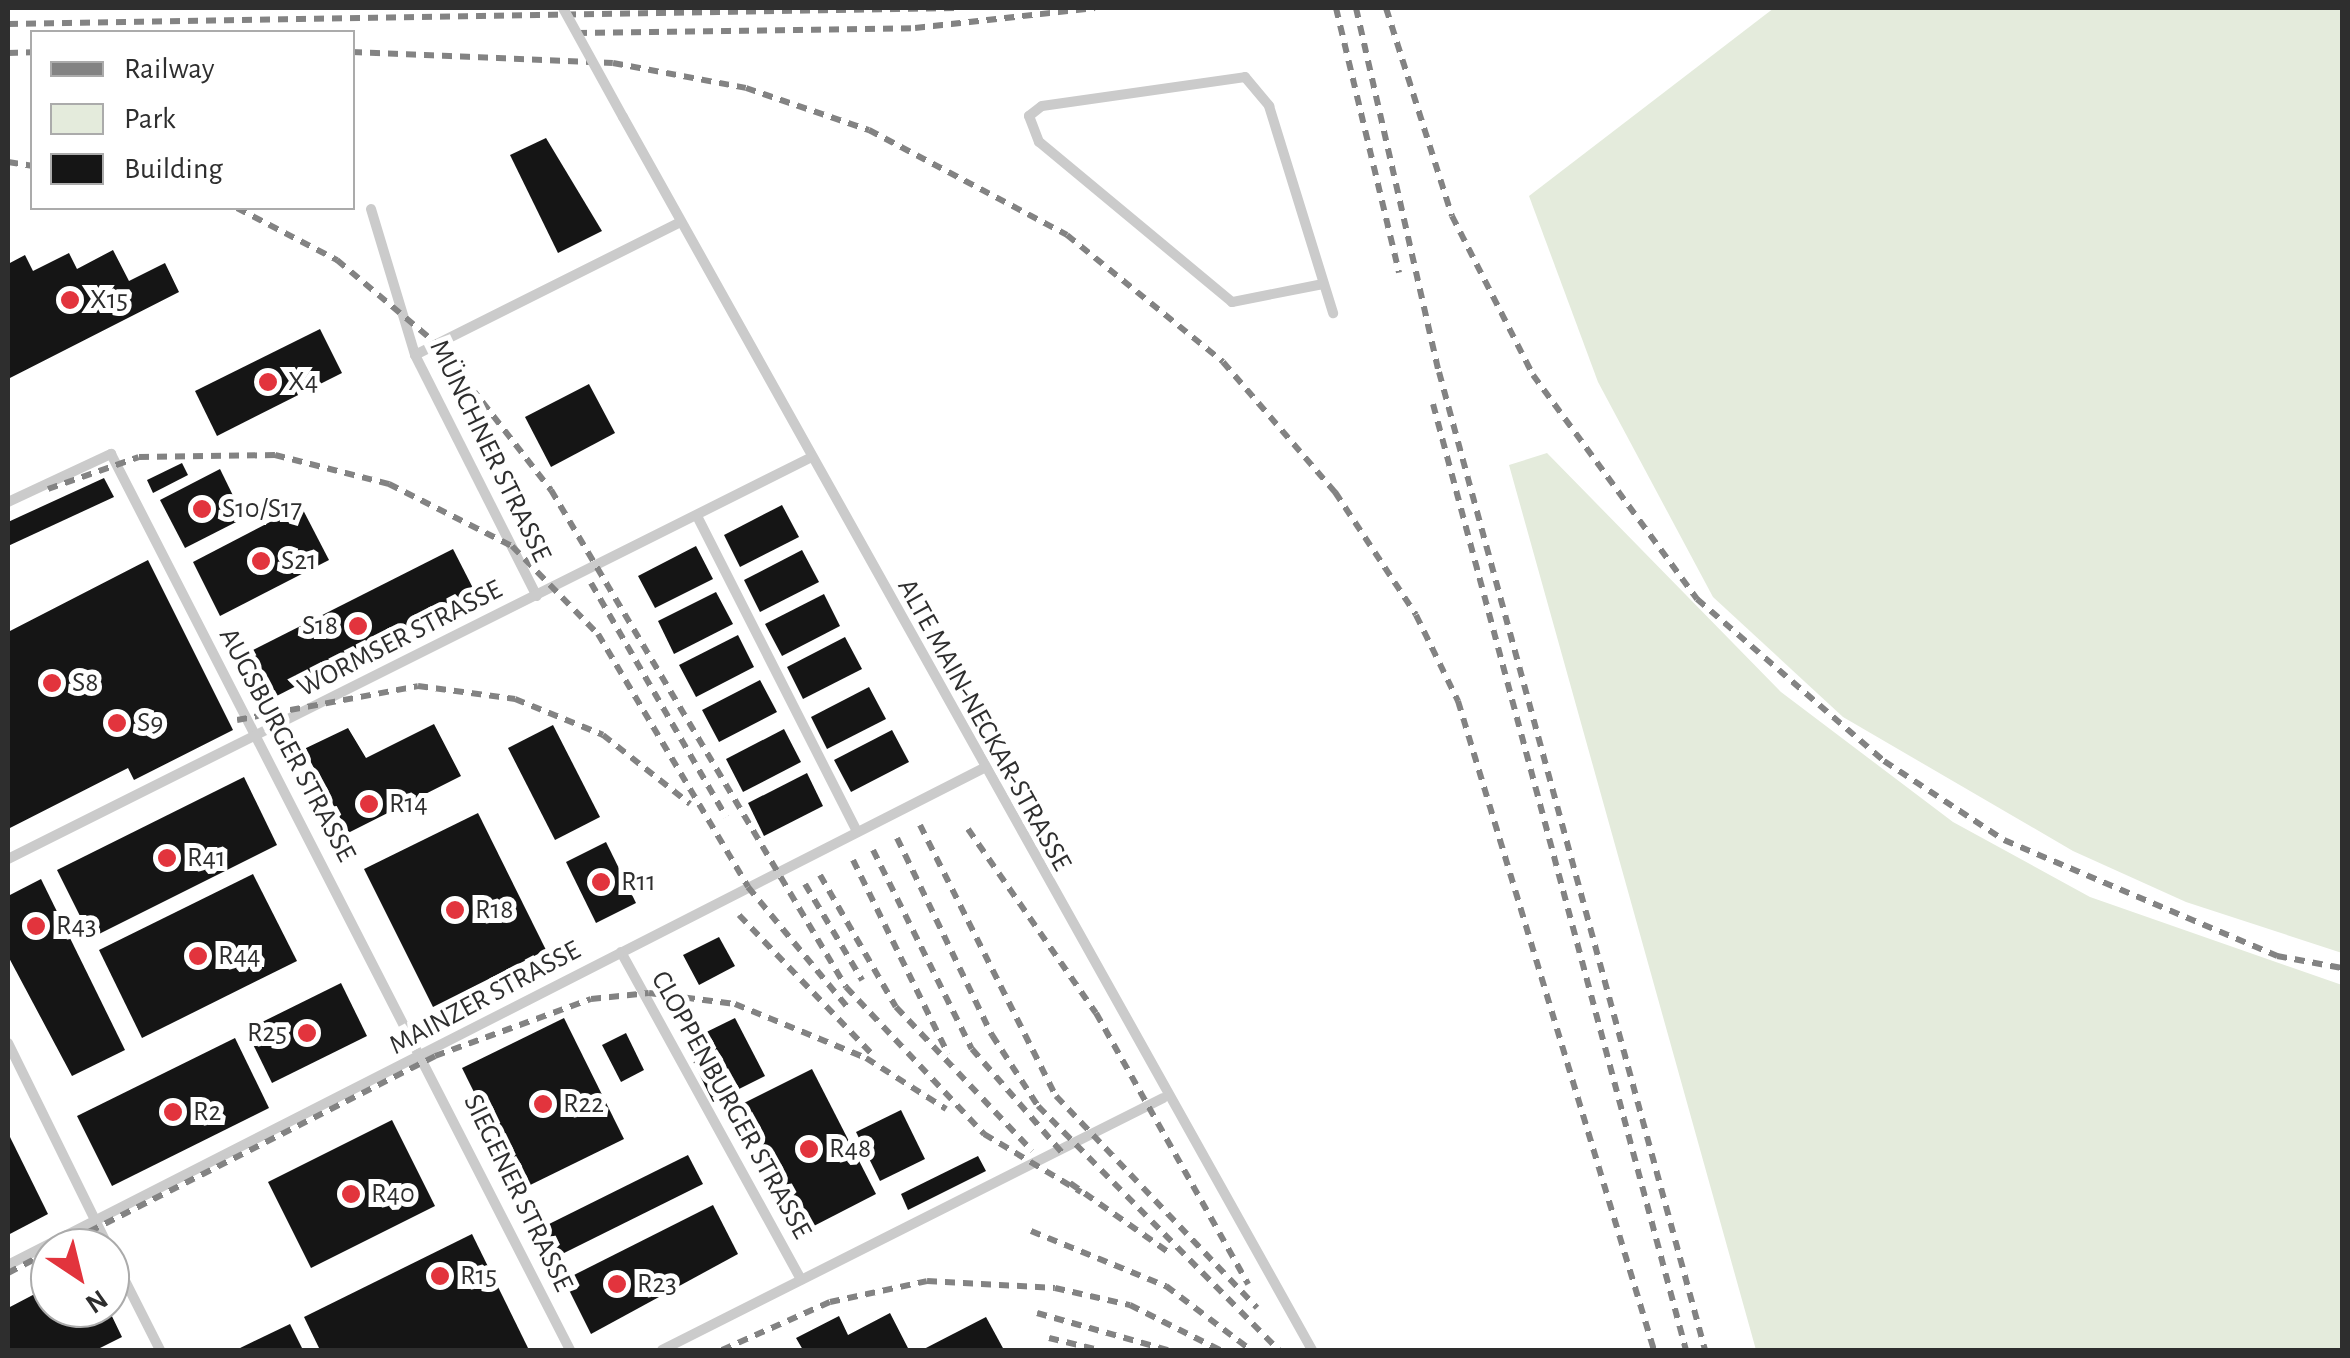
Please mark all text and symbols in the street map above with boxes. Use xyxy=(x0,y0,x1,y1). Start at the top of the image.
legend xyxy=(30,30,355,210)
text: Railway xyxy=(124,54,215,84)
text: Park xyxy=(124,104,176,134)
text: Building xyxy=(124,154,223,184)
place label: X15 xyxy=(90,283,128,317)
marker: X15 xyxy=(59,289,81,311)
street label: MÜNCHNER STRASSE xyxy=(422,334,558,568)
place label: X4 xyxy=(288,365,318,399)
marker: X4 xyxy=(257,371,279,393)
place label: S10/S17 xyxy=(222,492,302,526)
marker: S10/S17 xyxy=(191,498,213,520)
place label: S21 xyxy=(281,544,317,578)
marker: S21 xyxy=(250,550,272,572)
street label: WORMSER STRASSE xyxy=(292,573,508,705)
street label: ALTE MAIN-NECKAR-STRASSE xyxy=(890,573,1078,877)
place label: S18 xyxy=(302,609,338,643)
marker: S18 xyxy=(347,615,369,637)
street label: AUGSBURGER STRASSE xyxy=(211,622,363,868)
place label: S8 xyxy=(72,666,98,700)
marker: S8 xyxy=(41,672,63,694)
place label: S9 xyxy=(137,706,163,740)
marker: S9 xyxy=(106,712,128,734)
place label: R14 xyxy=(389,787,428,821)
marker: R14 xyxy=(358,793,380,815)
place label: R41 xyxy=(187,841,226,875)
marker: R41 xyxy=(156,847,178,869)
place label: R11 xyxy=(621,865,656,899)
marker: R11 xyxy=(590,871,612,893)
place label: R18 xyxy=(475,893,513,927)
marker: R18 xyxy=(444,899,466,921)
place label: R43 xyxy=(56,909,97,943)
marker: R43 xyxy=(25,915,47,937)
street label: MAINZER STRASSE xyxy=(384,934,586,1062)
place label: R44 xyxy=(218,939,260,973)
marker: R44 xyxy=(187,945,209,967)
street label: CLOPPENBURGER STRASSE xyxy=(643,965,819,1245)
place label: R25 xyxy=(247,1016,287,1050)
marker: R25 xyxy=(296,1022,318,1044)
place label: R22 xyxy=(563,1087,604,1121)
street label: SIEGENER STRASSE xyxy=(456,1089,580,1297)
marker: R22 xyxy=(532,1093,554,1115)
place label: R2 xyxy=(193,1095,221,1129)
marker: R2 xyxy=(162,1101,184,1123)
place label: R48 xyxy=(829,1132,871,1166)
marker: R48 xyxy=(798,1138,820,1160)
place label: R40 xyxy=(371,1177,415,1211)
marker: R40 xyxy=(340,1183,362,1205)
north arrow xyxy=(30,1228,130,1328)
place label: R15 xyxy=(460,1259,497,1293)
marker: R15 xyxy=(429,1265,451,1287)
place label: R23 xyxy=(637,1267,677,1301)
marker: R23 xyxy=(606,1273,628,1295)
text: N xyxy=(80,1284,112,1318)

